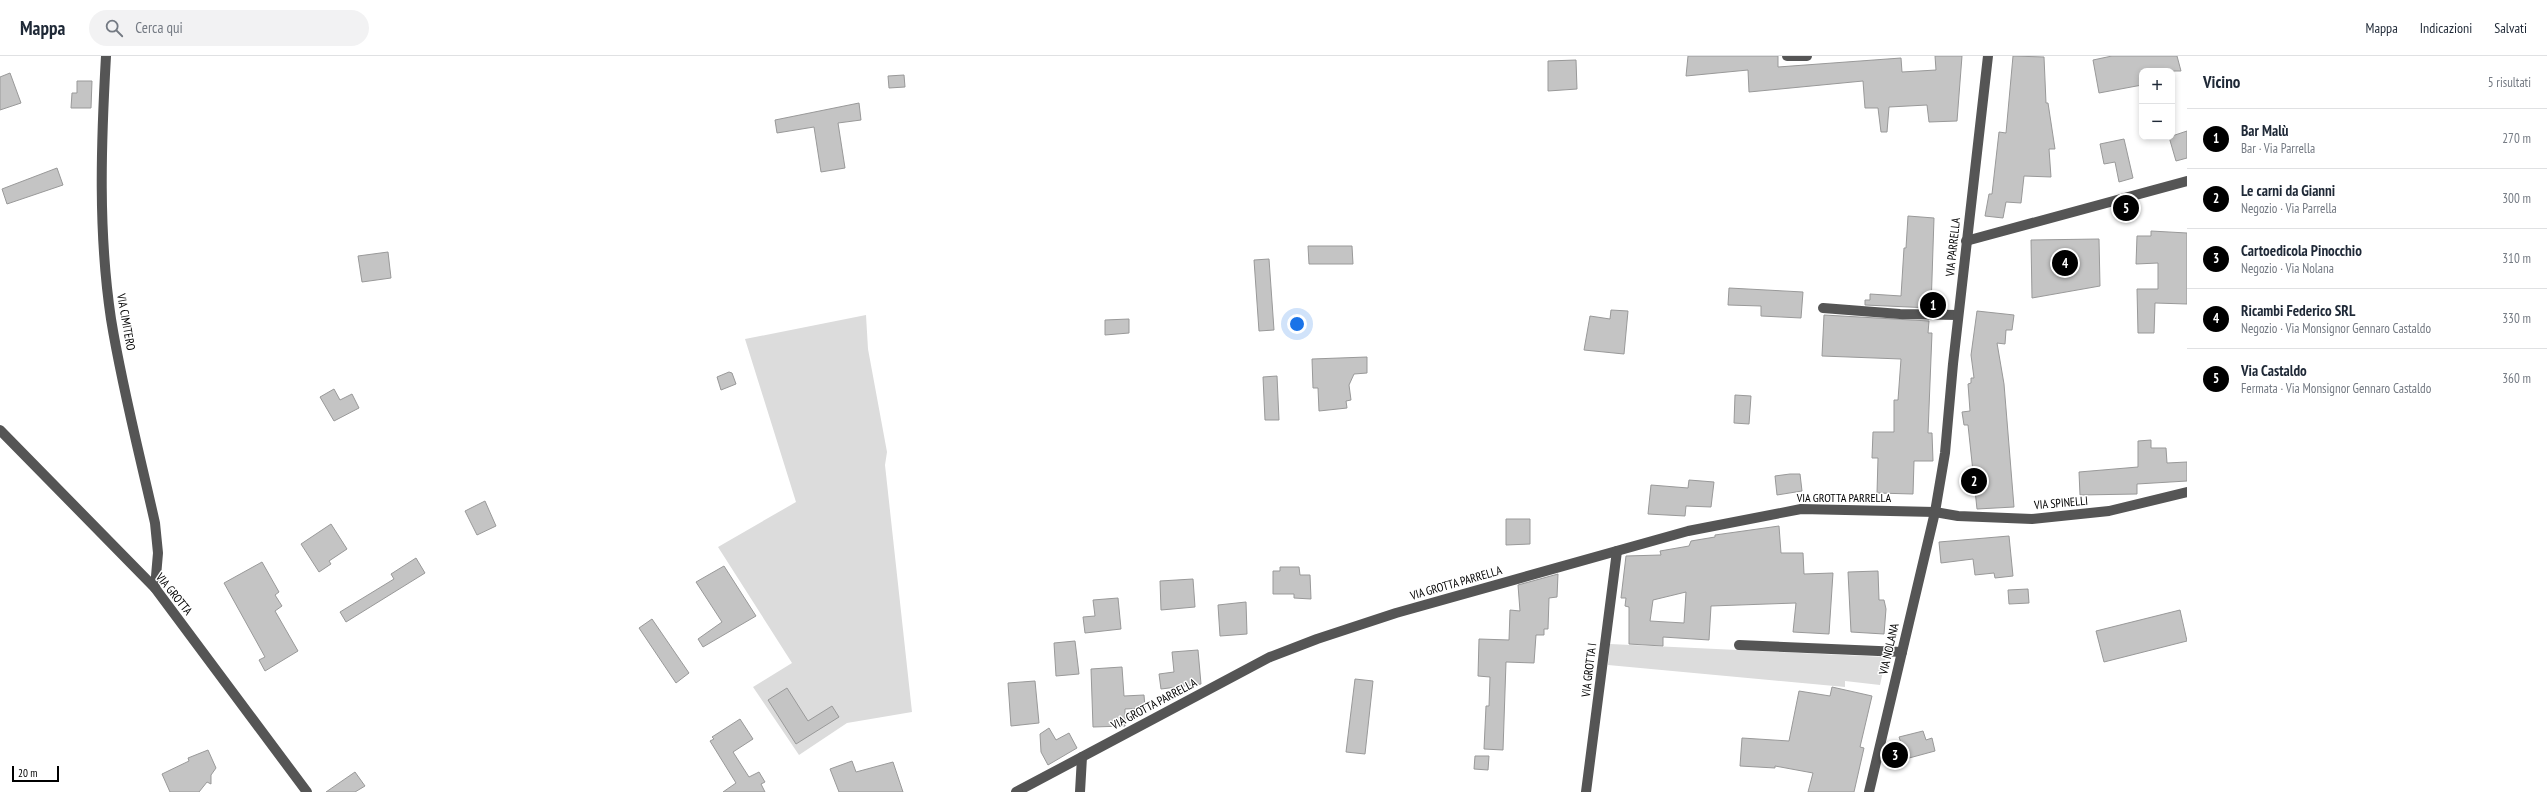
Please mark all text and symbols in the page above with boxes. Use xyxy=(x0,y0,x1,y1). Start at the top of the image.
search box xyxy=(89,10,369,46)
text: Mappa xyxy=(20,16,65,40)
icon: search xyxy=(103,17,125,39)
text: Cerca qui xyxy=(135,18,183,37)
text: Mappa xyxy=(2366,19,2398,37)
text: Indicazioni xyxy=(2420,19,2472,37)
text: Salvati xyxy=(2494,19,2527,37)
map controls xyxy=(2139,68,2175,140)
button: + xyxy=(2139,68,2175,104)
text: Vicino xyxy=(2203,71,2240,93)
text: 5 risultati xyxy=(2488,74,2531,91)
button: − xyxy=(2139,104,2175,140)
text: Bar Malù xyxy=(2241,121,2289,140)
text: 1 xyxy=(2213,130,2219,147)
text: 270 m xyxy=(2502,130,2531,147)
text: Bar · Via Parrella xyxy=(2241,140,2315,157)
text: Le carni da Gianni xyxy=(2241,181,2335,200)
text: 2 xyxy=(2213,190,2219,207)
text: 300 m xyxy=(2502,190,2531,207)
pin: 5 xyxy=(2113,193,2139,223)
text: Negozio · Via Parrella xyxy=(2241,200,2337,217)
street label: VIA PARRELLA xyxy=(1942,217,1963,278)
text: Cartoedicola Pinocchio xyxy=(2241,241,2362,260)
pin: 4 xyxy=(2052,248,2078,278)
text: 3 xyxy=(2213,250,2219,267)
text: 310 m xyxy=(2502,250,2531,267)
text: Negozio · Via Nolana xyxy=(2241,260,2334,277)
pin: 1 xyxy=(1920,290,1946,320)
street label: VIA CIMITERO xyxy=(114,291,139,352)
text: Ricambi Federico SRL xyxy=(2241,301,2355,320)
text: 4 xyxy=(2213,310,2219,327)
text: 330 m xyxy=(2502,310,2531,327)
your location xyxy=(1287,314,1307,334)
text: Negozio · Via Monsignor Gennaro Castaldo xyxy=(2241,320,2431,337)
text: Via Castaldo xyxy=(2241,361,2307,380)
text: 5 xyxy=(2213,370,2219,387)
text: 360 m xyxy=(2502,370,2531,387)
text: Fermata · Via Monsignor Gennaro Castaldo xyxy=(2241,380,2431,397)
pin: 2 xyxy=(1961,466,1987,496)
street label: VIA GROTTA PARRELLA xyxy=(1796,490,1892,505)
street label: VIA SPINELLI xyxy=(2032,493,2088,512)
street label: VIA GROTTA PARRELLA xyxy=(1407,562,1504,603)
street label: VIA GROTTA xyxy=(152,569,196,618)
street label: VIA NOLANA xyxy=(1875,622,1902,677)
street label: VIA GROTTA I xyxy=(1578,642,1599,699)
street label: VIA GROTTA PARRELLA xyxy=(1108,675,1199,733)
pin: 3 xyxy=(1882,740,1908,770)
scale bar xyxy=(12,764,59,783)
text: 20 m xyxy=(18,766,37,780)

